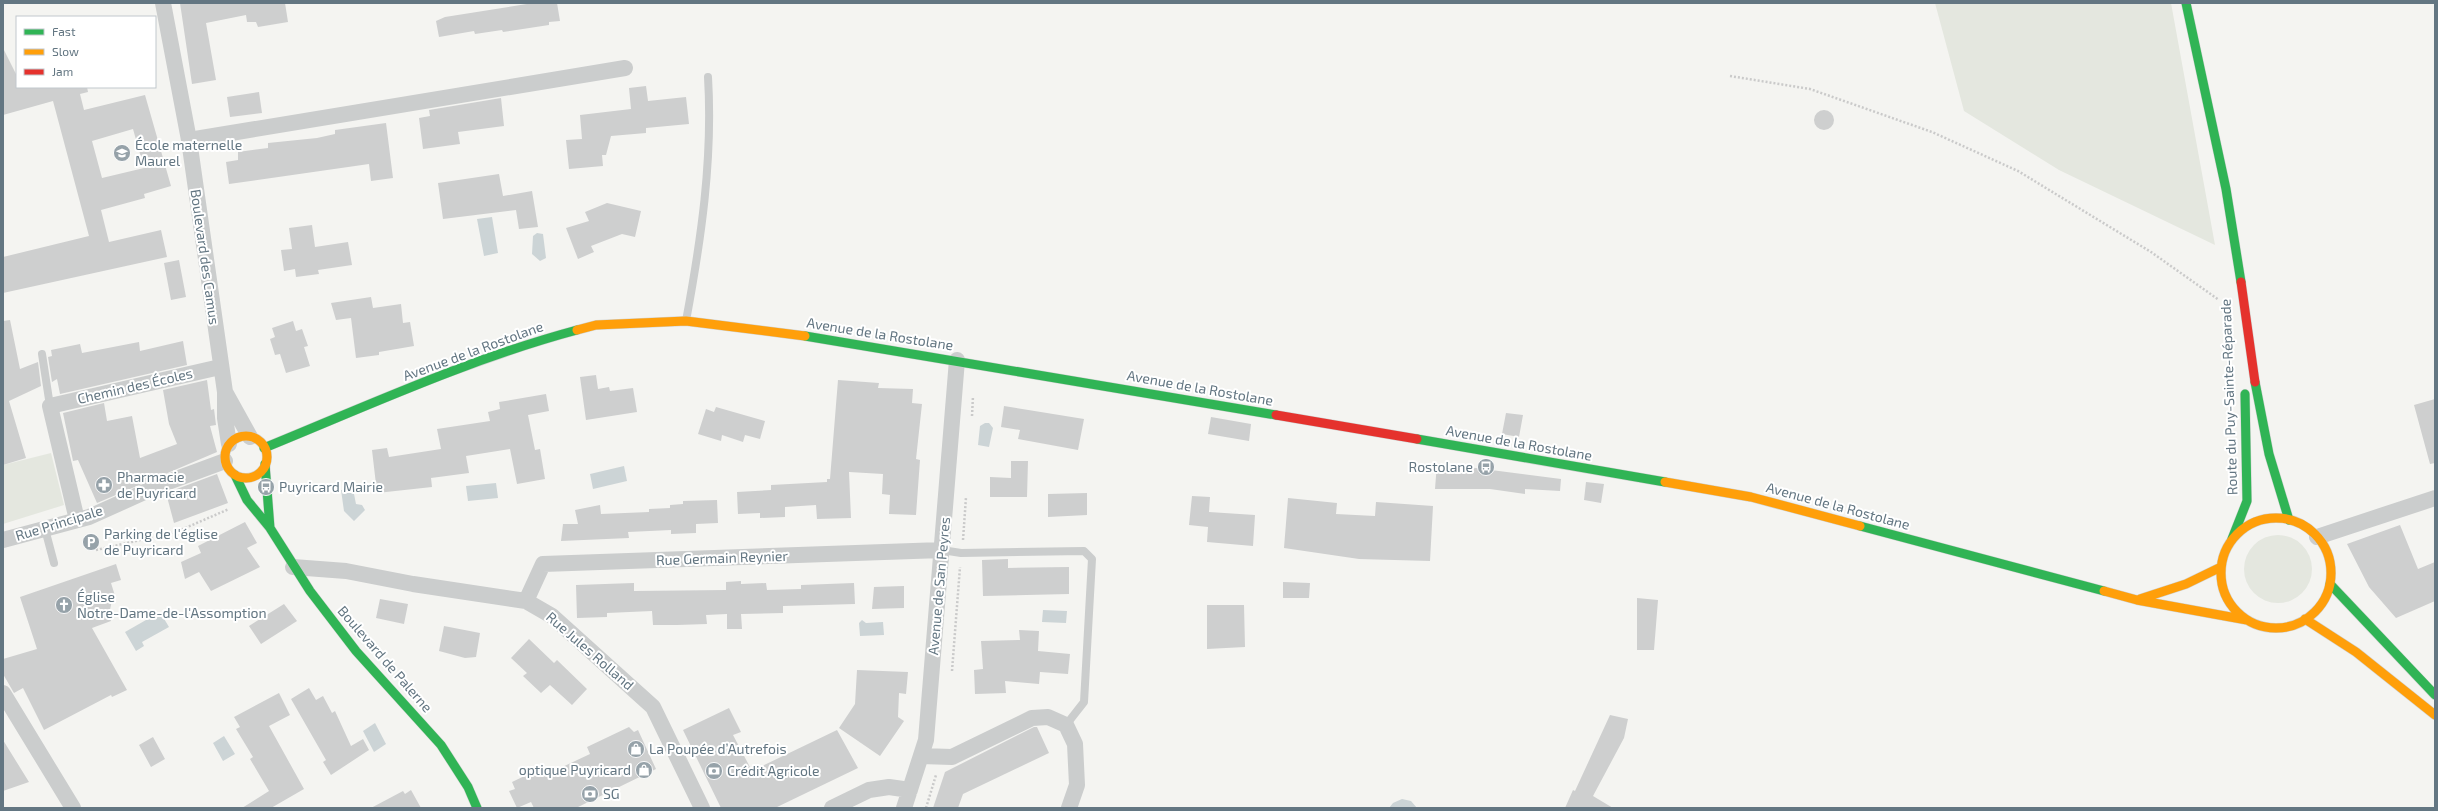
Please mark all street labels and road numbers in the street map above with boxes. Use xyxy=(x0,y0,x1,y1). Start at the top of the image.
street label: Boulevard des Camus xyxy=(188,188,223,326)
street label: Route du Puy-Sainte-Réparade xyxy=(2217,299,2240,495)
street label: Avenue de la Rostolane xyxy=(806,314,955,353)
street label: Avenue de la Rostolane xyxy=(400,317,545,384)
street label: Chemin des Écoles xyxy=(76,364,194,407)
street label: Avenue de la Rostolane xyxy=(1126,366,1274,409)
street label: Avenue de la Rostolane xyxy=(1445,421,1593,464)
street label: Avenue de la Rostolane xyxy=(1764,478,1912,533)
street label: Rue Principale xyxy=(13,501,105,544)
street label: Avenue de San Peyres xyxy=(924,516,953,656)
street label: Rue Germain Reynier xyxy=(656,547,789,568)
street label: Boulevard de Palerne xyxy=(335,602,436,715)
street label: Rue Jules Rolland xyxy=(543,608,638,693)

